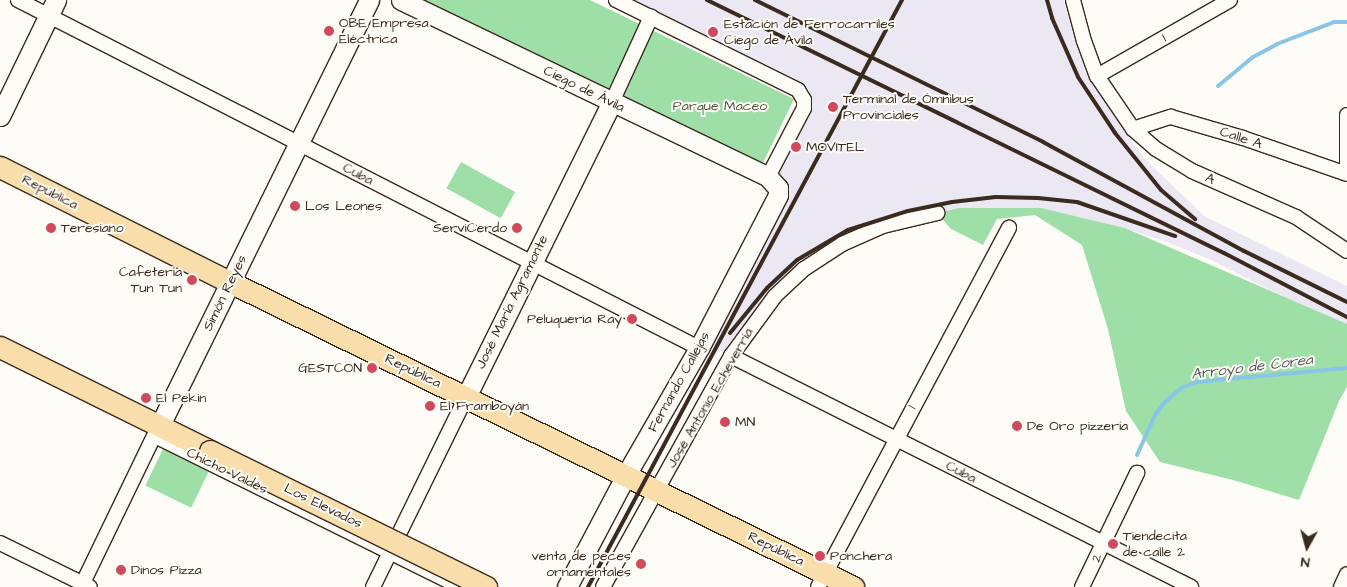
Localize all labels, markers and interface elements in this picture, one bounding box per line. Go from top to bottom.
place label: OBE Empresa Eléctrica [339,15,429,48]
place label: Estación de Ferrocarriles Ciego de Ávila [724,16,895,48]
marker: OBE Empresa Eléctrica [323,25,335,37]
marker: Estación de Ferrocarriles Ciego de Ávila [706,25,720,39]
street label: 1 [1159,30,1169,46]
street label: Ciego de Ávila [541,62,627,116]
place label: Terminal de Ómnibus Provinciales [843,91,974,124]
park label: Parque Maceo [673,98,767,114]
marker: Terminal de Ómnibus Provinciales [827,101,839,113]
street label: Calle A [1218,123,1264,153]
place label: MOVITEL [806,139,865,155]
marker: MOVITEL [790,141,802,153]
street label: Cuba [340,159,376,189]
street label: A [1202,170,1218,188]
street label: República [19,171,81,213]
place label: Los Leones [305,198,382,214]
marker: Los Leones [289,200,301,212]
place label: Teresiano [61,220,124,236]
place label: ServiCerdo [433,220,507,236]
marker: Teresiano [45,222,57,234]
marker: ServiCerdo [511,222,523,234]
street label: José María Agramonte [472,232,552,372]
street label: Simón Reyes [199,252,251,334]
place label: Cafeteria Tun Tun [119,264,182,296]
marker: Cafeteria Tun Tun [186,274,198,286]
place label: Peluqueria Ray [527,311,622,327]
marker: Peluqueria Ray [626,313,638,325]
street label: José Antonio Echeverría [663,325,757,471]
street label: Fernando Callejas [644,329,714,435]
street label: República [382,350,444,392]
water label: Arroyo de Corea [1190,351,1314,383]
place label: GESTCON [298,360,362,376]
marker: GESTCON [366,362,378,374]
place label: El Pekin [156,390,206,406]
marker: El Pekin [140,392,152,404]
place label: El Framboyán [440,398,529,414]
marker: El Framboyán [424,400,436,412]
street label: 1 [904,402,920,412]
place label: MN [735,414,755,430]
marker: MN [719,416,731,428]
place label: De Oro pizzería [1027,418,1128,434]
marker: De Oro pizzería [1011,420,1023,432]
street label: Chicho Valdés [184,444,270,498]
street label: Cuba [943,457,979,487]
street label: Los Elevados [281,480,365,532]
north arrow [1282,522,1332,572]
street label: República [745,528,807,570]
place label: Tiendecita de calle 2 [1123,528,1187,560]
marker: Tiendecita de calle 2 [1107,538,1119,550]
place label: venta de peces ornamentales [532,548,631,580]
place label: Ponchera [830,548,892,564]
marker: Ponchera [814,550,826,562]
street label: 2 [1088,551,1106,565]
text: N [1300,551,1311,572]
marker: venta de peces ornamentales [635,558,647,570]
place label: Dinos Pizza [131,562,202,578]
marker: Dinos Pizza [115,564,127,576]

